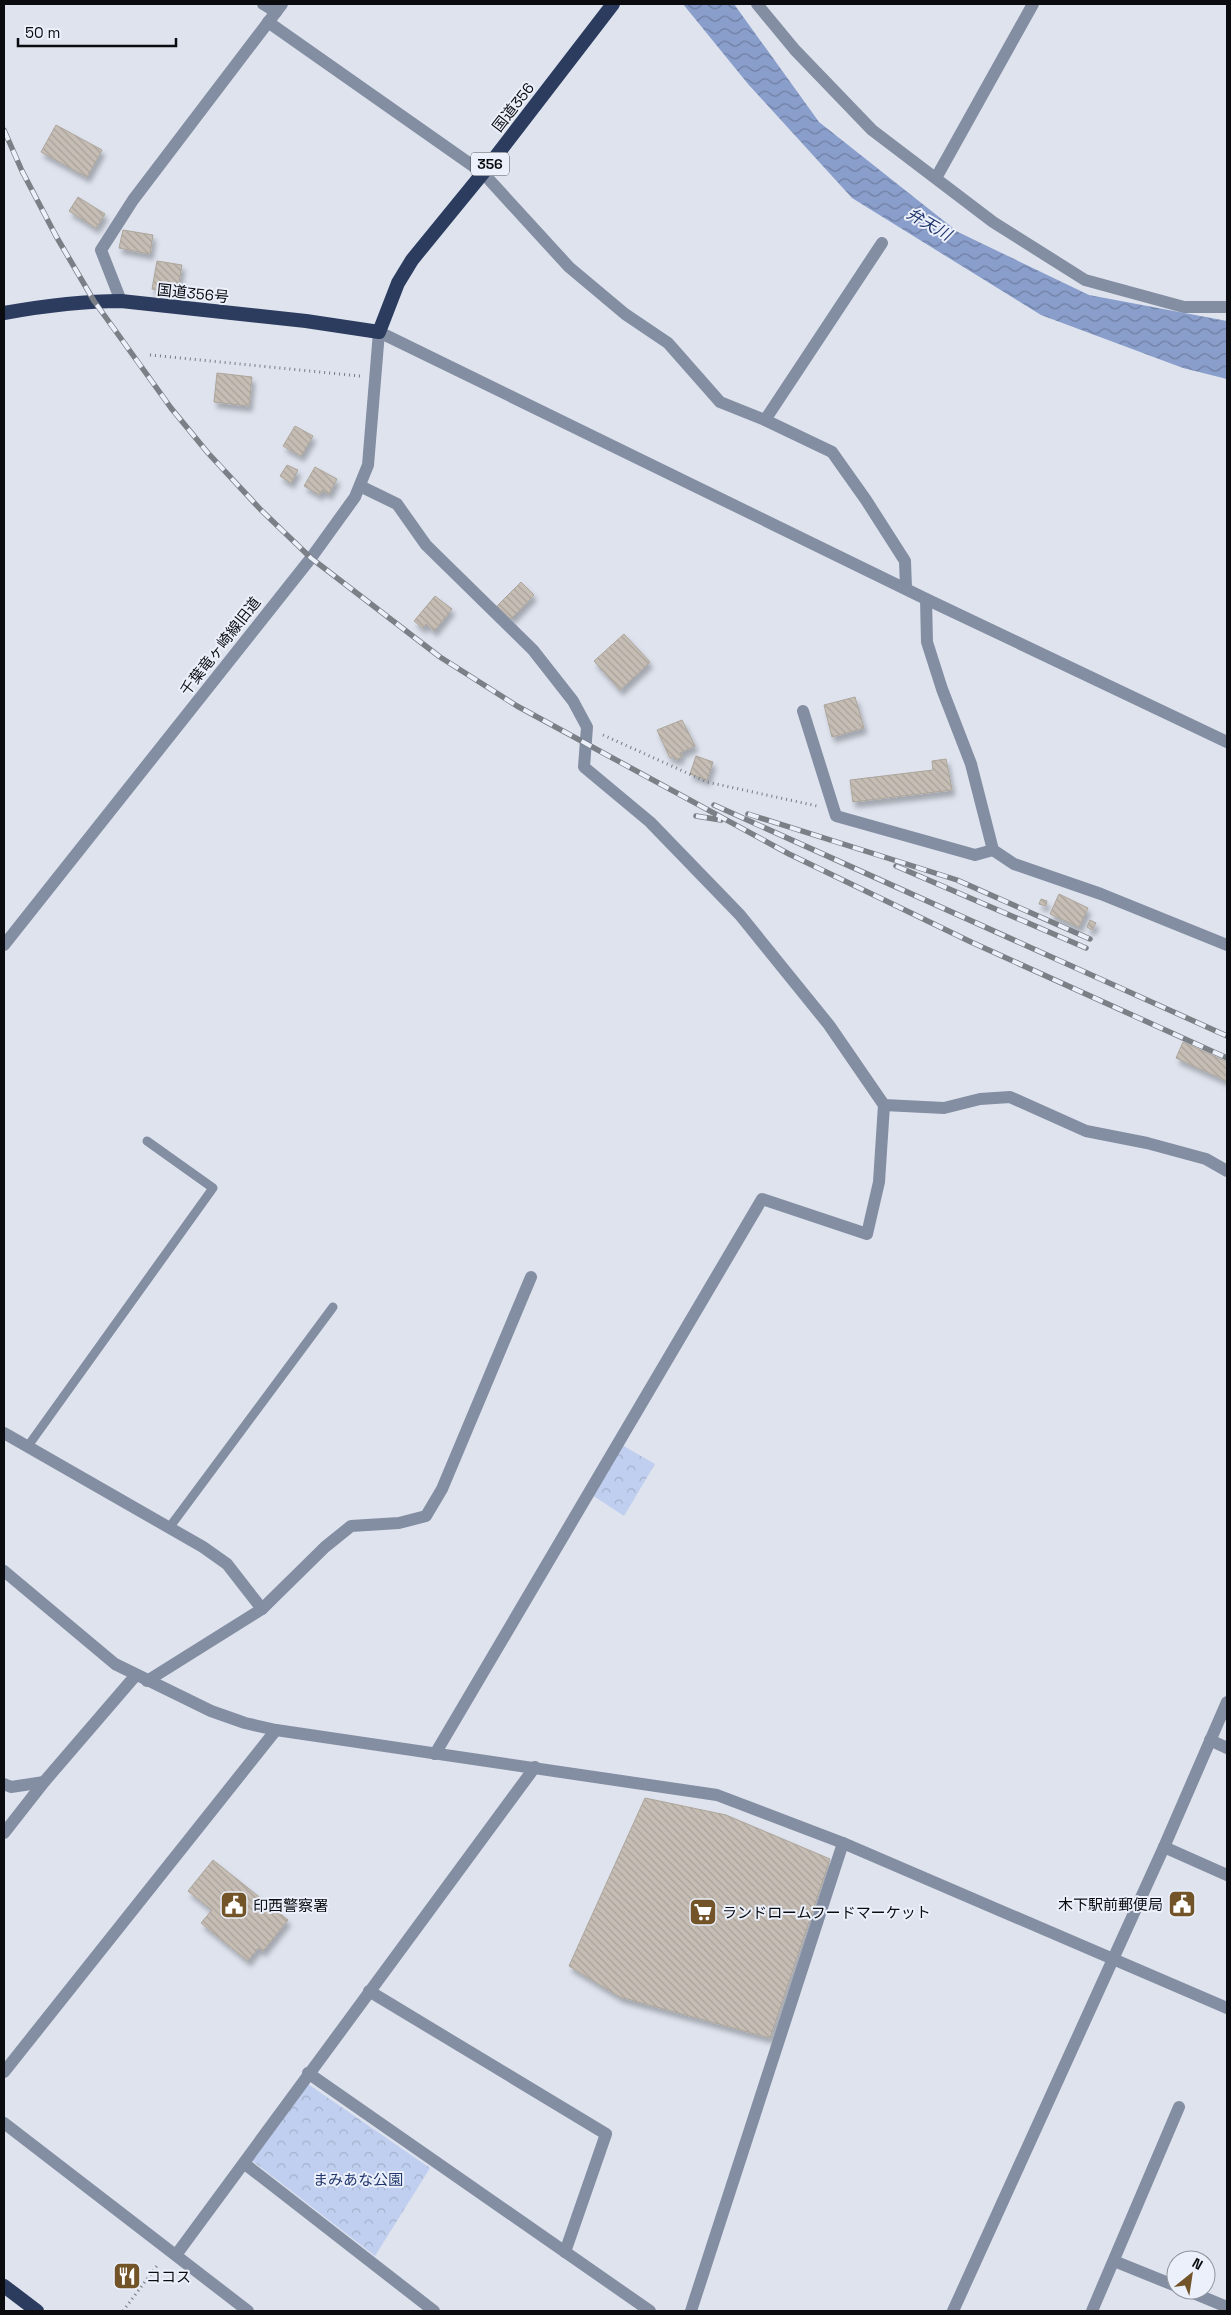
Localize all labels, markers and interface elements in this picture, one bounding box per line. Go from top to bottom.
scale bar [18,15,175,47]
text: 50 m [25,23,60,42]
street label: 国道356 [488,79,538,135]
road number: 356 [471,152,509,175]
water label: 弁天川 [903,203,957,246]
street label: 国道356号 [156,280,230,306]
street label: 千葉竜ヶ崎線旧道 [176,593,264,699]
public building icon: 木下駅前郵便局 [1167,1889,1197,1919]
public building icon: 印西警察署 [219,1890,249,1920]
place label: 木下駅前郵便局 [1058,1895,1163,1914]
place label: 印西警察署 [253,1896,328,1915]
supermarket icon: ランドロームフードマーケット [688,1897,718,1927]
place label: ランドロームフードマーケット [722,1903,931,1922]
park label: まみあな公園 [313,2170,403,2189]
north arrow [1166,2250,1216,2300]
text: N [1189,2254,1206,2274]
restaurant icon: ココス [112,2261,142,2291]
place label: ココス [146,2267,191,2286]

